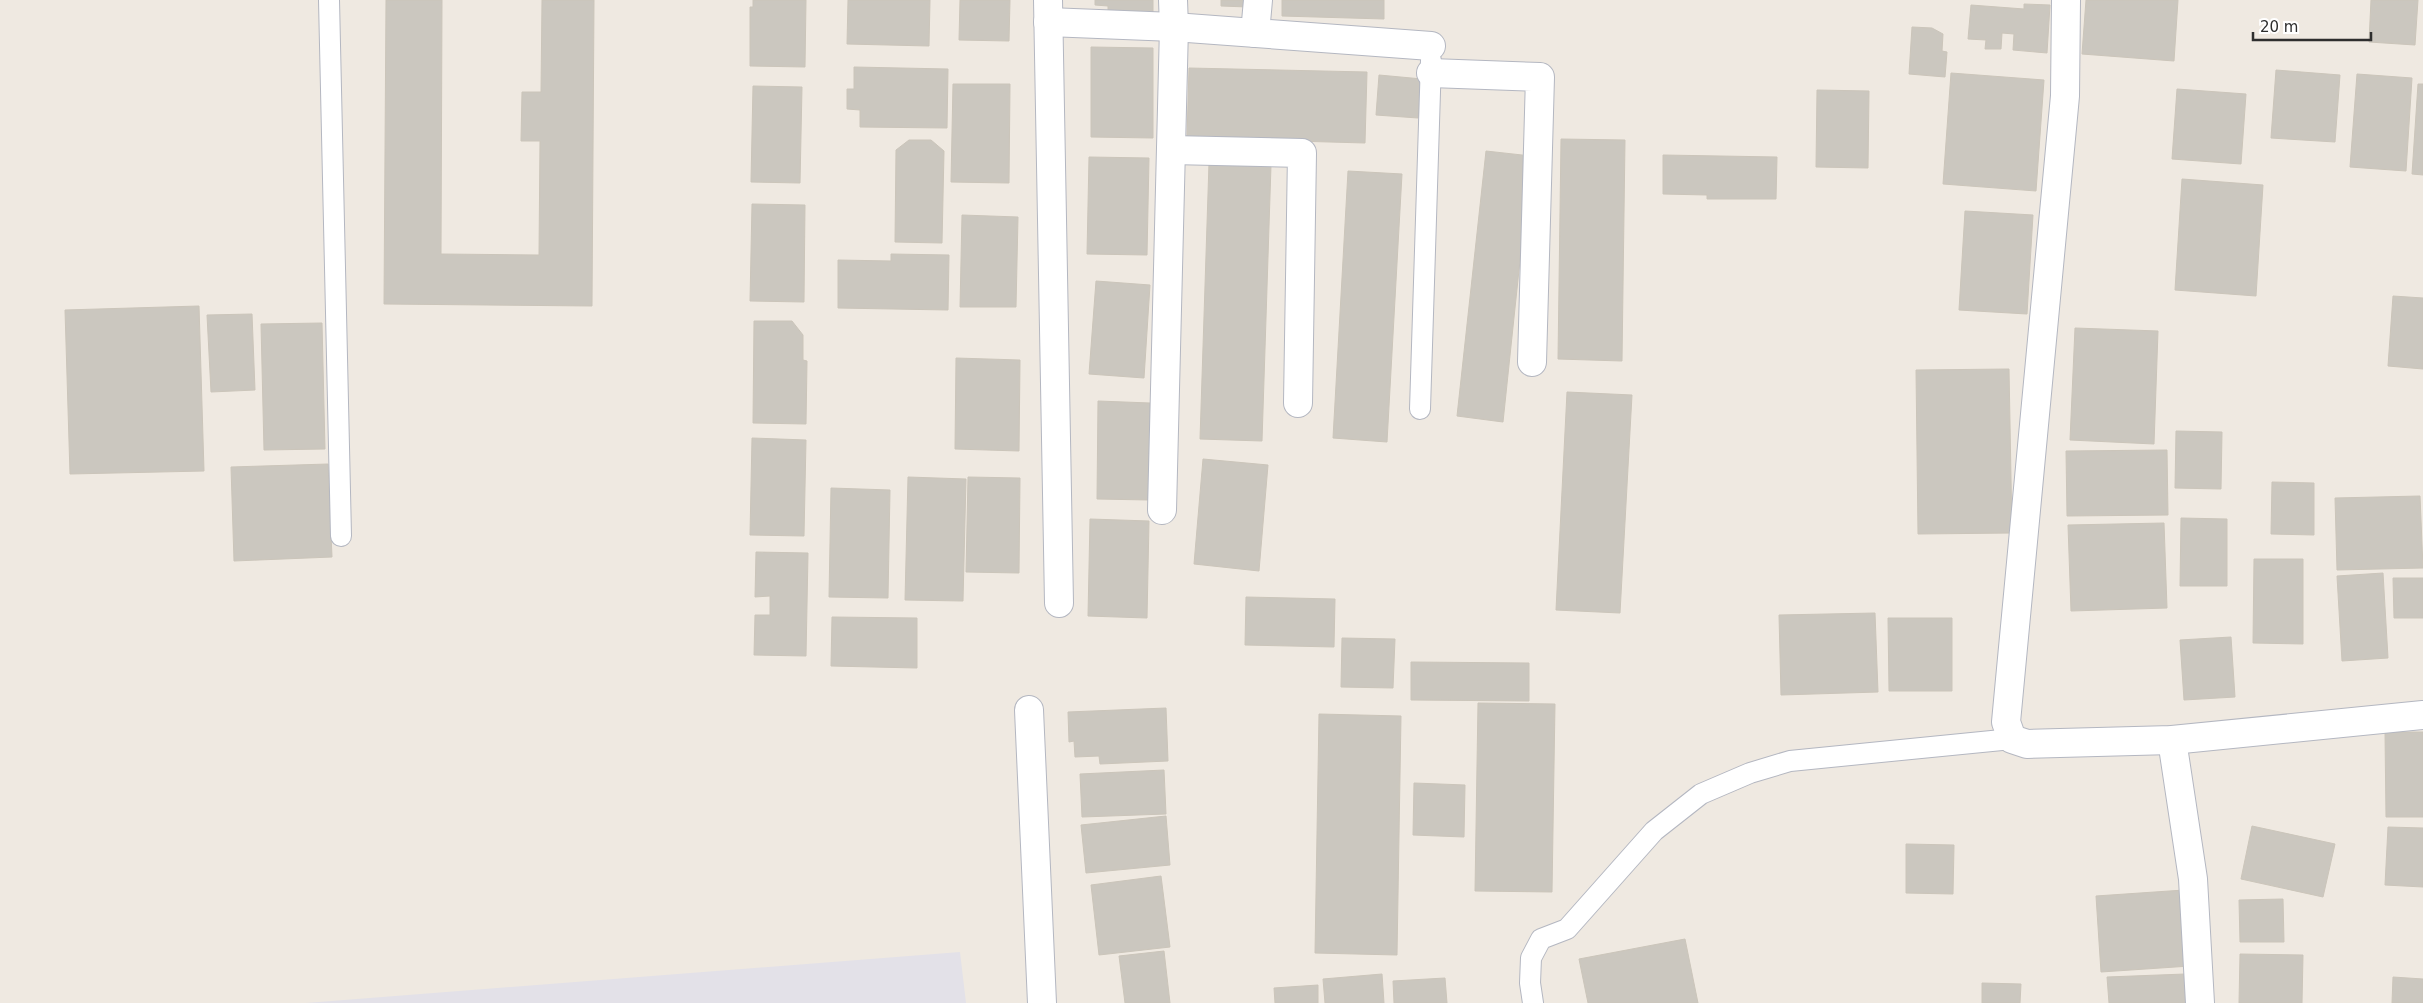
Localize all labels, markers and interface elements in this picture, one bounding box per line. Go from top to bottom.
scale bar [2253,10,2370,42]
text: 20 m [2260,18,2298,36]

